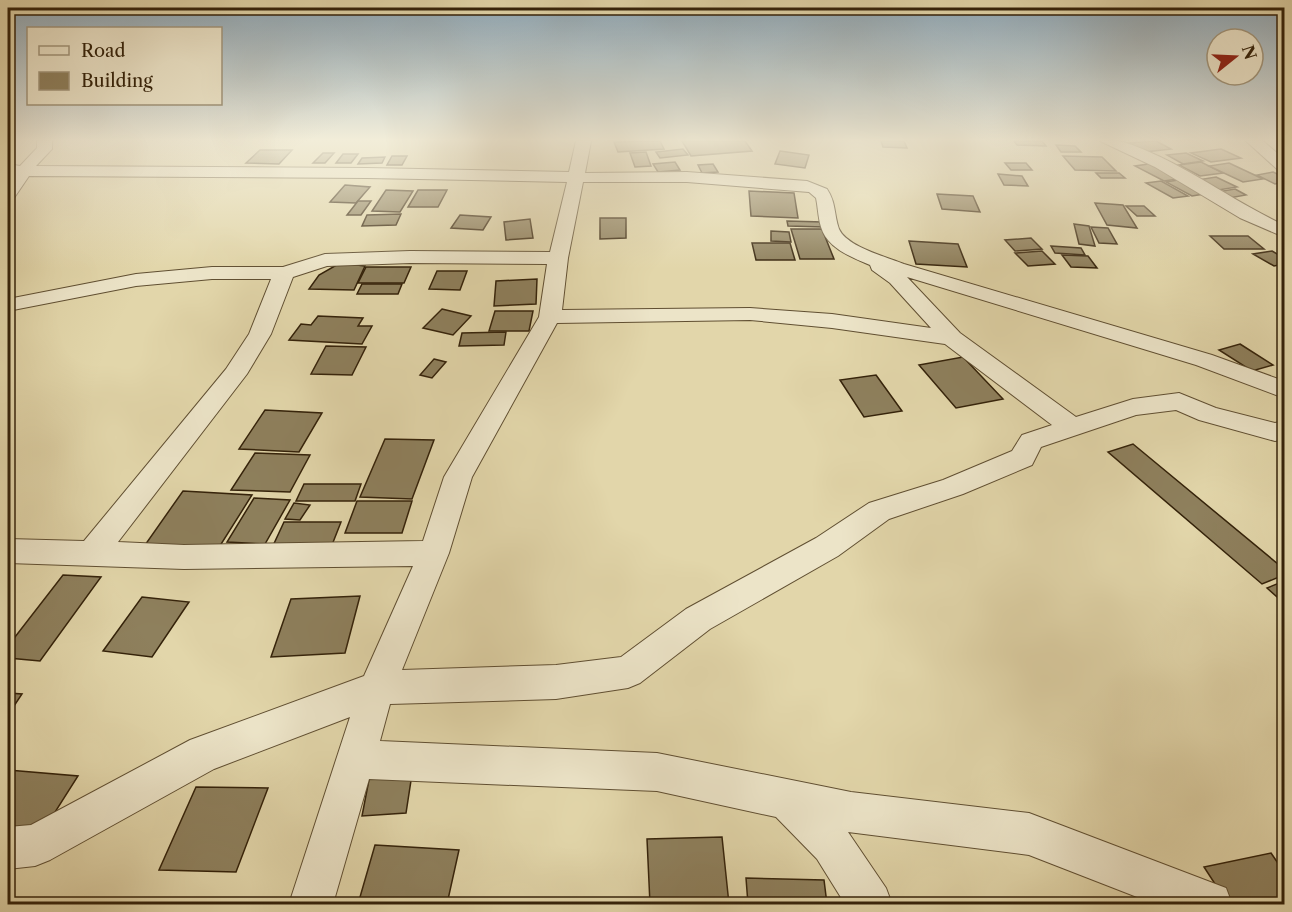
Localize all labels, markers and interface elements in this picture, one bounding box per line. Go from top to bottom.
legend [27,27,222,105]
north arrow [1205,27,1265,87]
text: Road [81,40,126,62]
text: N [1238,43,1261,62]
text: Building [81,70,153,92]

